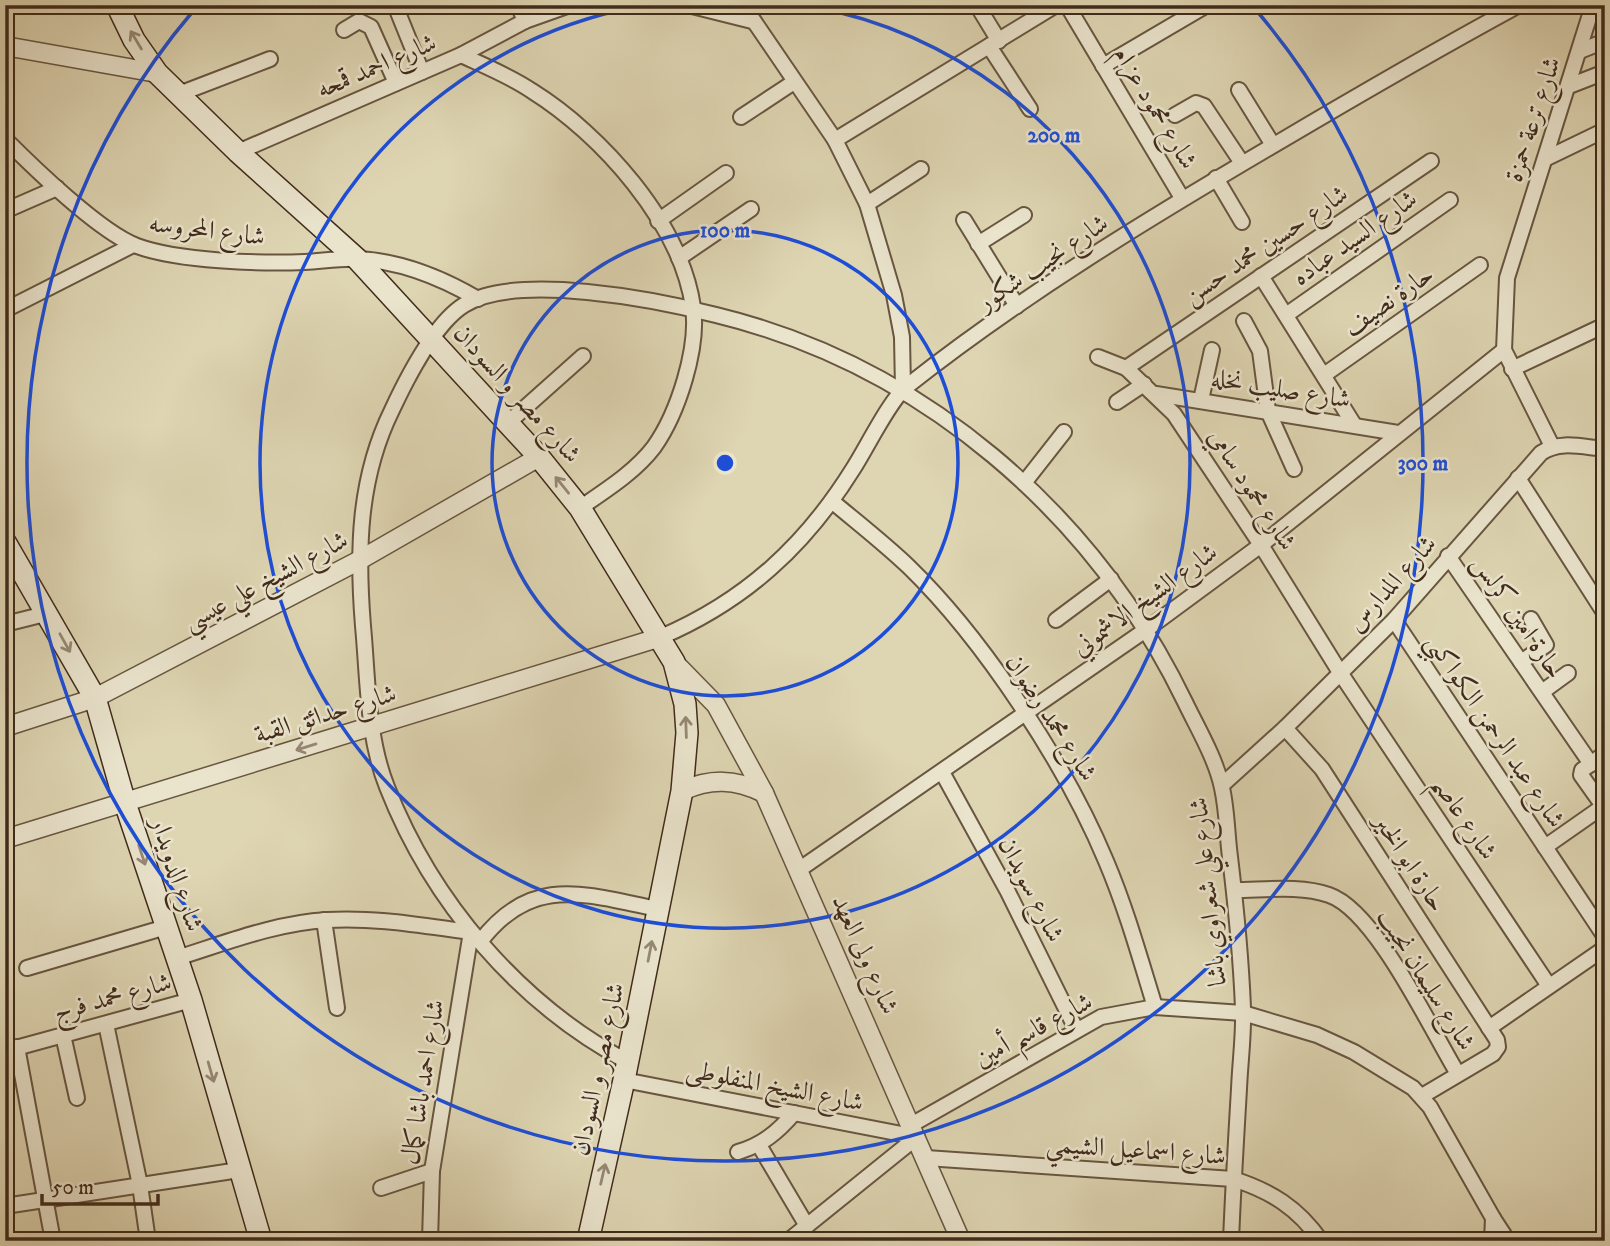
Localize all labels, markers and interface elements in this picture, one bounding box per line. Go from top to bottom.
street label: شارع احمد قمحه [312,26,443,110]
one-way arrow [128,31,142,51]
street label: شارع محمود عزام [1101,40,1204,178]
street label: شارع ترعة حمزة [1498,53,1573,187]
text: 200 m [1027,123,1081,149]
street label: شارع حسين محمد حسن [1177,178,1357,316]
street label: شارع السيد عباده [1286,183,1426,297]
street label: شارع المحروسه [146,207,267,258]
street label: شارع نجيب شكور [968,207,1117,324]
text: 100 m [700,218,750,244]
street label: حارة نصيف [1337,258,1441,344]
street label: شارع مصر و السودان [443,318,588,473]
street label: شارع صليب نخله [1208,362,1353,421]
street label: شارع محمود سامي [1197,423,1303,559]
centre of rings [713,451,737,475]
text: 300 m [1398,451,1449,477]
one-way arrow [554,477,570,495]
street label: شارع الشيخ علي عيسي [177,524,357,645]
street label: شارع المدارس [1340,529,1447,642]
street label: شارع الشيخ الاشموني [1065,536,1228,669]
street label: حارة امين كرلس [1464,548,1571,685]
street label: شارع عبد الرحمن الكواكبي [1412,627,1572,838]
one-way arrow [58,632,72,652]
street label: شارع محمد رضوان [994,648,1104,790]
street label: شارع حدائق القبة [250,677,402,756]
one-way arrow [679,716,692,739]
one-way arrow [296,742,318,754]
street label: شارع عاصم [1417,769,1504,871]
street label: شارع علي شعراوي باشا [1182,795,1242,988]
street label: حارة ابو الخير [1364,805,1454,918]
street label: شارع الدويدار [138,810,211,937]
street label: شارع سويدان [987,831,1071,950]
one-way arrow [137,844,149,866]
street label: شارع ولى العهد [820,890,906,1021]
street label: شارع سليمان نجيب [1366,903,1482,1059]
one-way arrow [644,940,657,963]
street label: شارع محمد فرج [50,966,177,1035]
street label: شارع مصر و السودان [564,980,637,1160]
street label: شارع قاسم أمين [968,984,1102,1082]
street label: شارع احمد باشا كمال [394,997,457,1168]
street label: شارع الشيخ المنفلوطى [682,1053,866,1126]
one-way arrow [205,1060,218,1083]
street label: شارع اسماعيل الشيمي [1044,1128,1227,1180]
scale bar [42,1162,158,1206]
one-way arrow [597,1163,611,1186]
text: 50 m [52,1175,94,1201]

